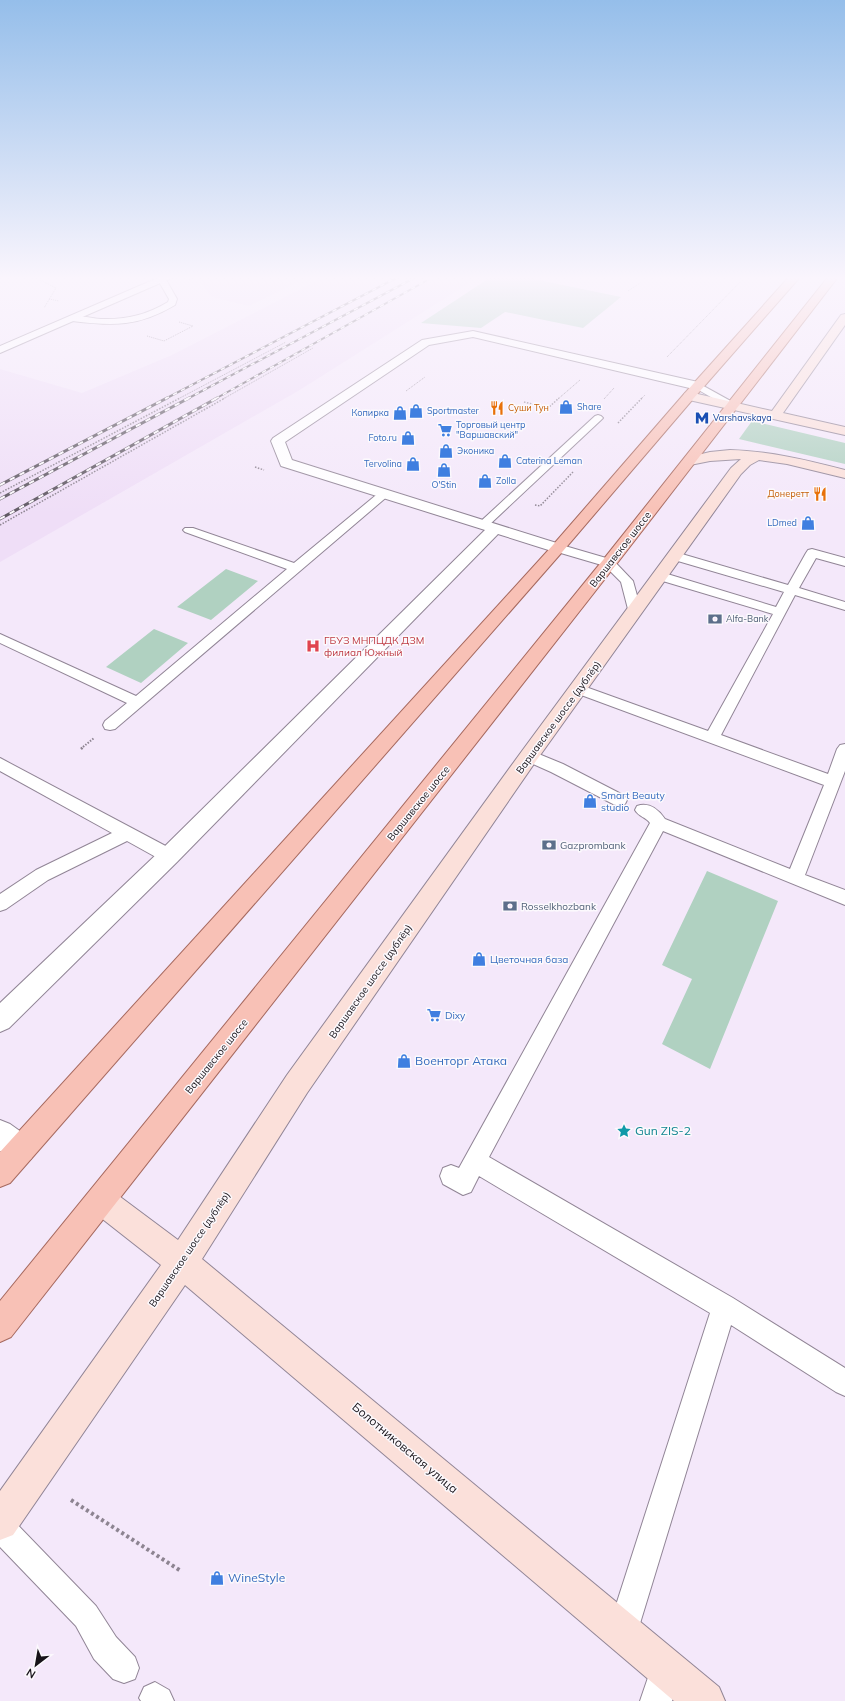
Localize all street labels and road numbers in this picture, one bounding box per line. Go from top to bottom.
street label: Варшавское шоссе [587,508,654,590]
street label: Варшавское шоссе (дублёр) [513,658,604,776]
street label: Варшавское шоссе [384,763,453,843]
street label: Варшавское шоссе (дублёр) [326,922,415,1041]
street label: Варшавское шоссе [182,1016,251,1096]
street label: Варшавское шоссе (дублёр) [146,1189,233,1309]
street label: Болотниковская улица [349,1399,461,1496]

